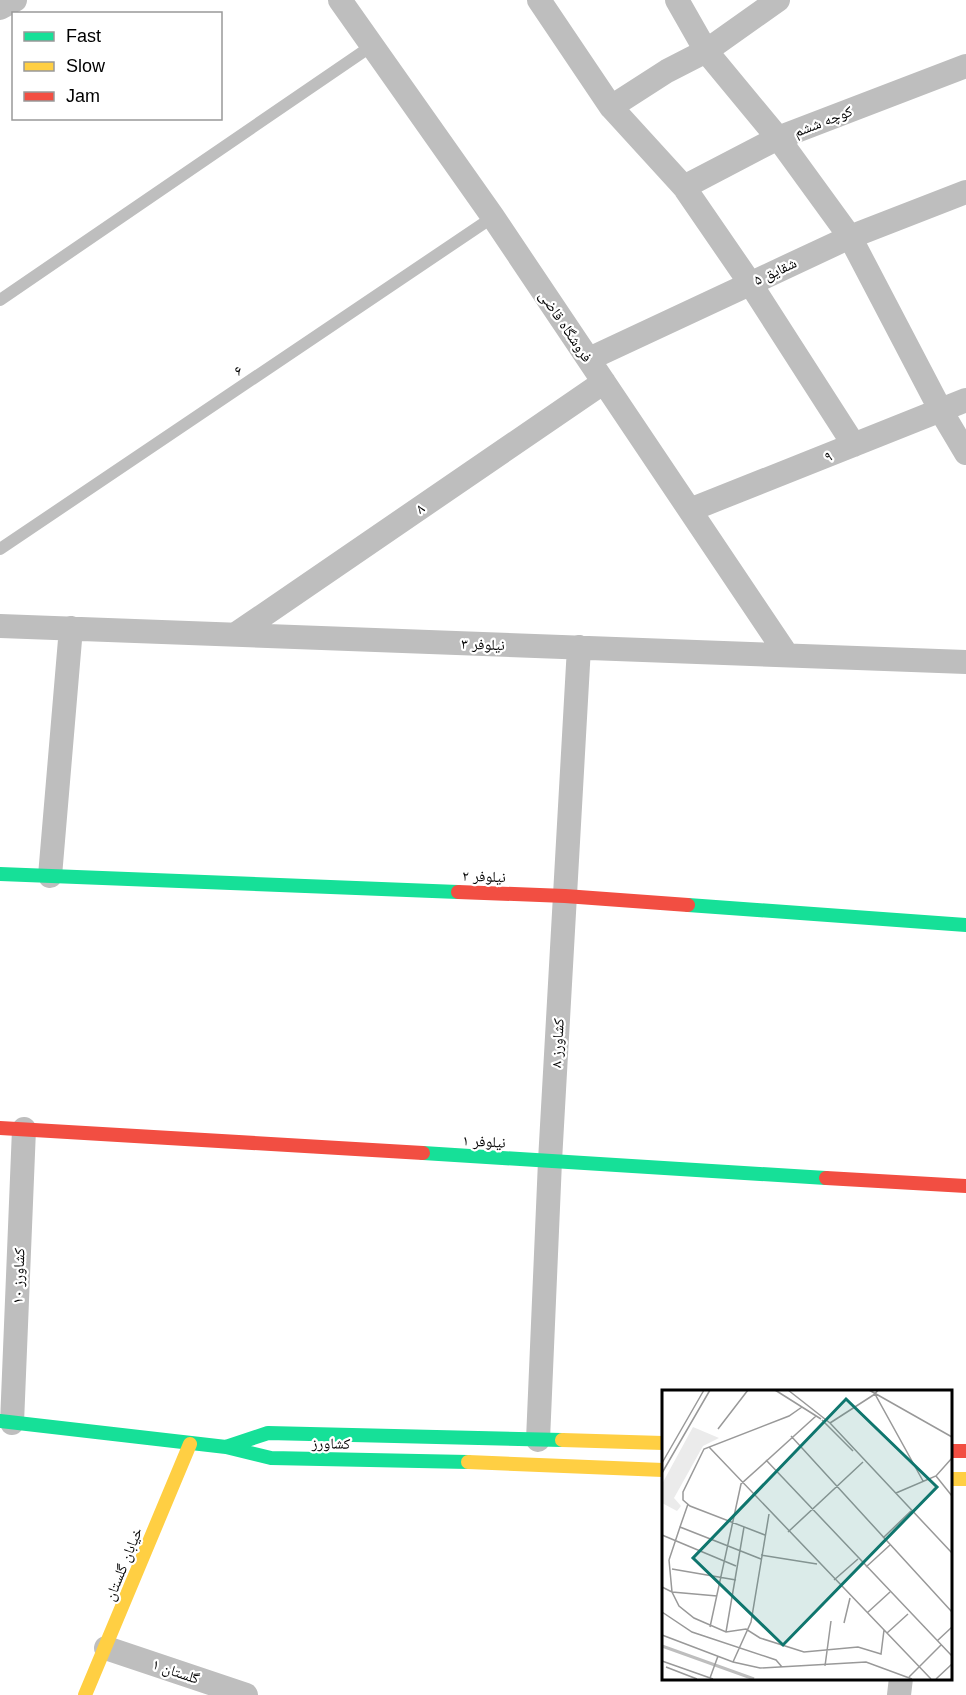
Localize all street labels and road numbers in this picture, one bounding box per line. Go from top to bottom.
street label: کوچه ششم [791,102,855,142]
street label: شقایق ۵ [751,254,800,290]
street label: فروشگاه قاضی [534,287,596,366]
street label: ۶ [230,361,246,379]
street label: ۹ [822,447,835,465]
street label: ۸ [412,499,428,517]
street label: نیلوفر ۳ [461,635,505,654]
street label: نیلوفر ۲ [462,867,506,886]
street label: کشاورز ۸ [547,1018,568,1068]
street label: نیلوفر ۱ [462,1131,506,1152]
street label: کشاورز ۱۰ [9,1248,28,1304]
street label: کشاورز [311,1434,350,1453]
street label: خیابان گلستان [101,1524,147,1604]
street label: گلستان ۱ [150,1655,202,1689]

